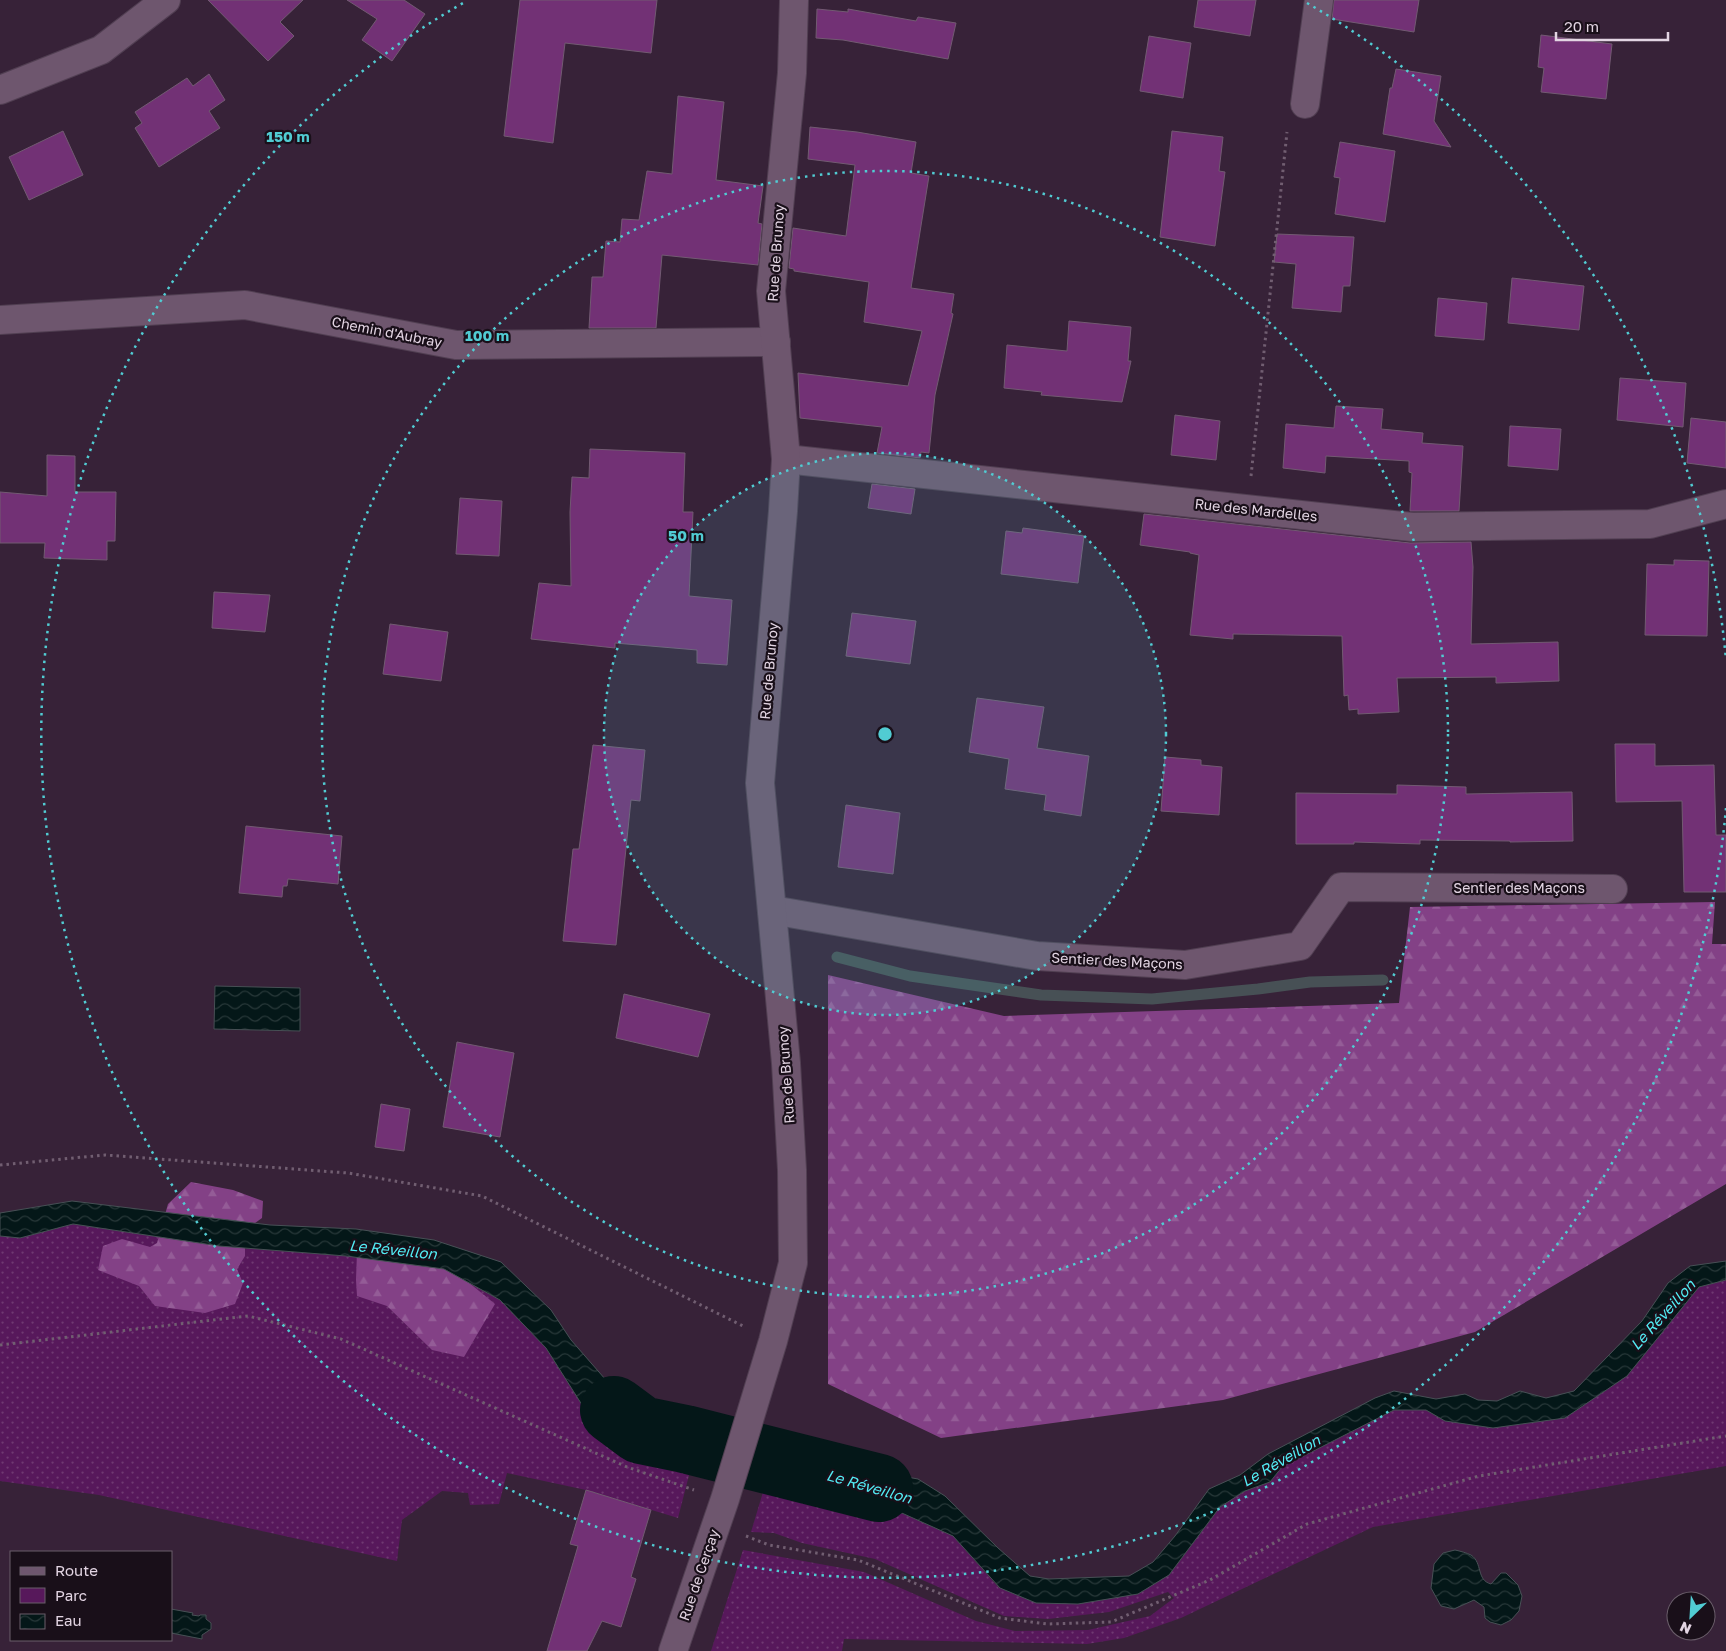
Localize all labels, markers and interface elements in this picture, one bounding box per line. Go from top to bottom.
scale bar [1556,10,1668,42]
text: 20 m [1564,17,1599,35]
text: 150 m [266,127,310,145]
street label: Rue de Brunoy [764,204,787,302]
street label: Chemin d'Aubray [330,312,444,351]
text: 100 m [465,326,509,344]
street label: Rue des Mardelles [1194,495,1318,524]
text: 50 m [668,526,704,544]
street label: Rue de Brunoy [756,622,781,720]
centre of rings [876,725,894,743]
street label: Sentier des Maçons [1453,879,1585,896]
street label: Sentier des Maçons [1051,949,1183,972]
street label: Rue de Brunoy [774,1026,797,1124]
water label: Le Réveillon [349,1235,438,1263]
water label: Le Réveillon [1626,1275,1699,1353]
water label: Le Réveillon [1238,1430,1324,1490]
water label: Le Réveillon [825,1465,915,1507]
street label: Rue de Cerçay [675,1527,722,1623]
legend [10,1551,172,1641]
text: Route [55,1561,98,1579]
text: Parc [55,1586,87,1604]
north arrow [1666,1591,1716,1641]
text: Eau [55,1611,82,1629]
text: N [1677,1618,1694,1638]

